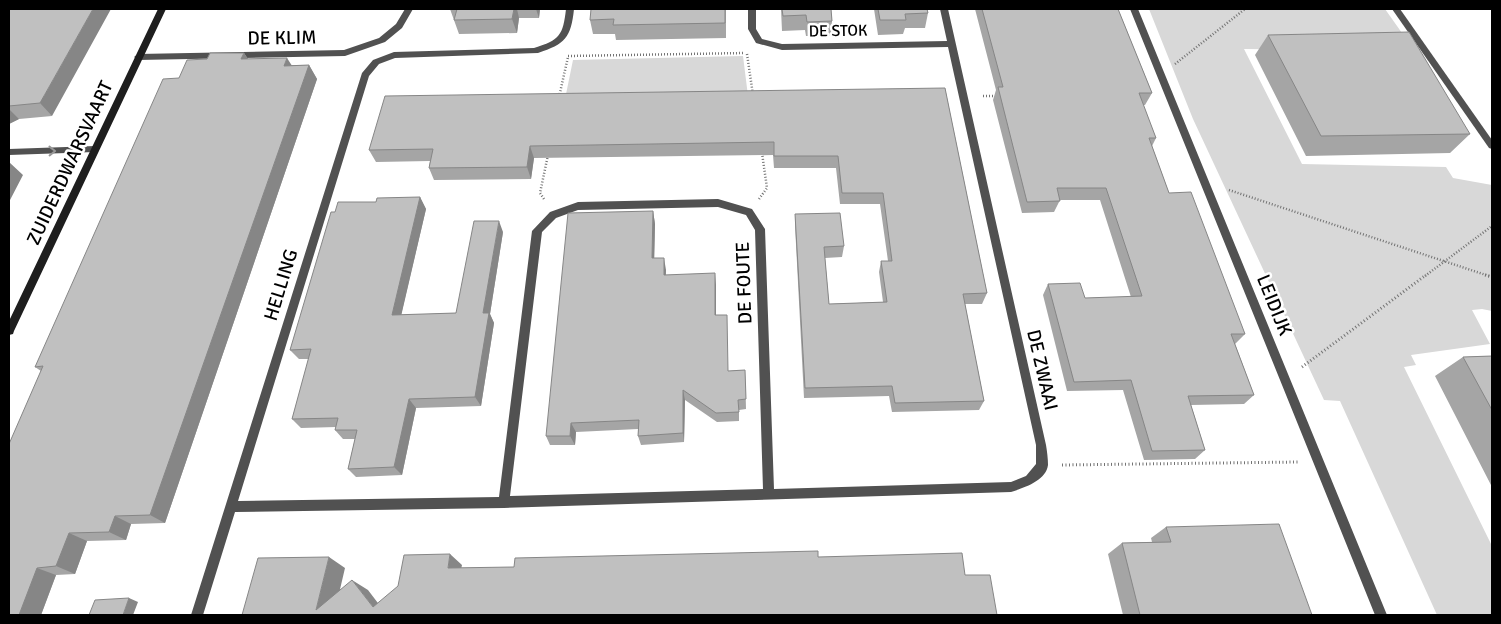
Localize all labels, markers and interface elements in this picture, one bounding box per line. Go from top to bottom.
street label: DE STOK [808,20,868,42]
street label: DE KLIM [247,25,317,51]
street label: ZUIDERDWARSVAART [22,77,119,249]
one-way arrow [48,145,56,156]
street label: DE FOUTE [731,241,757,325]
street label: HELLING [259,246,303,324]
street label: LEIDIJK [1251,271,1297,340]
street label: DE ZWAAI [1021,327,1063,413]

